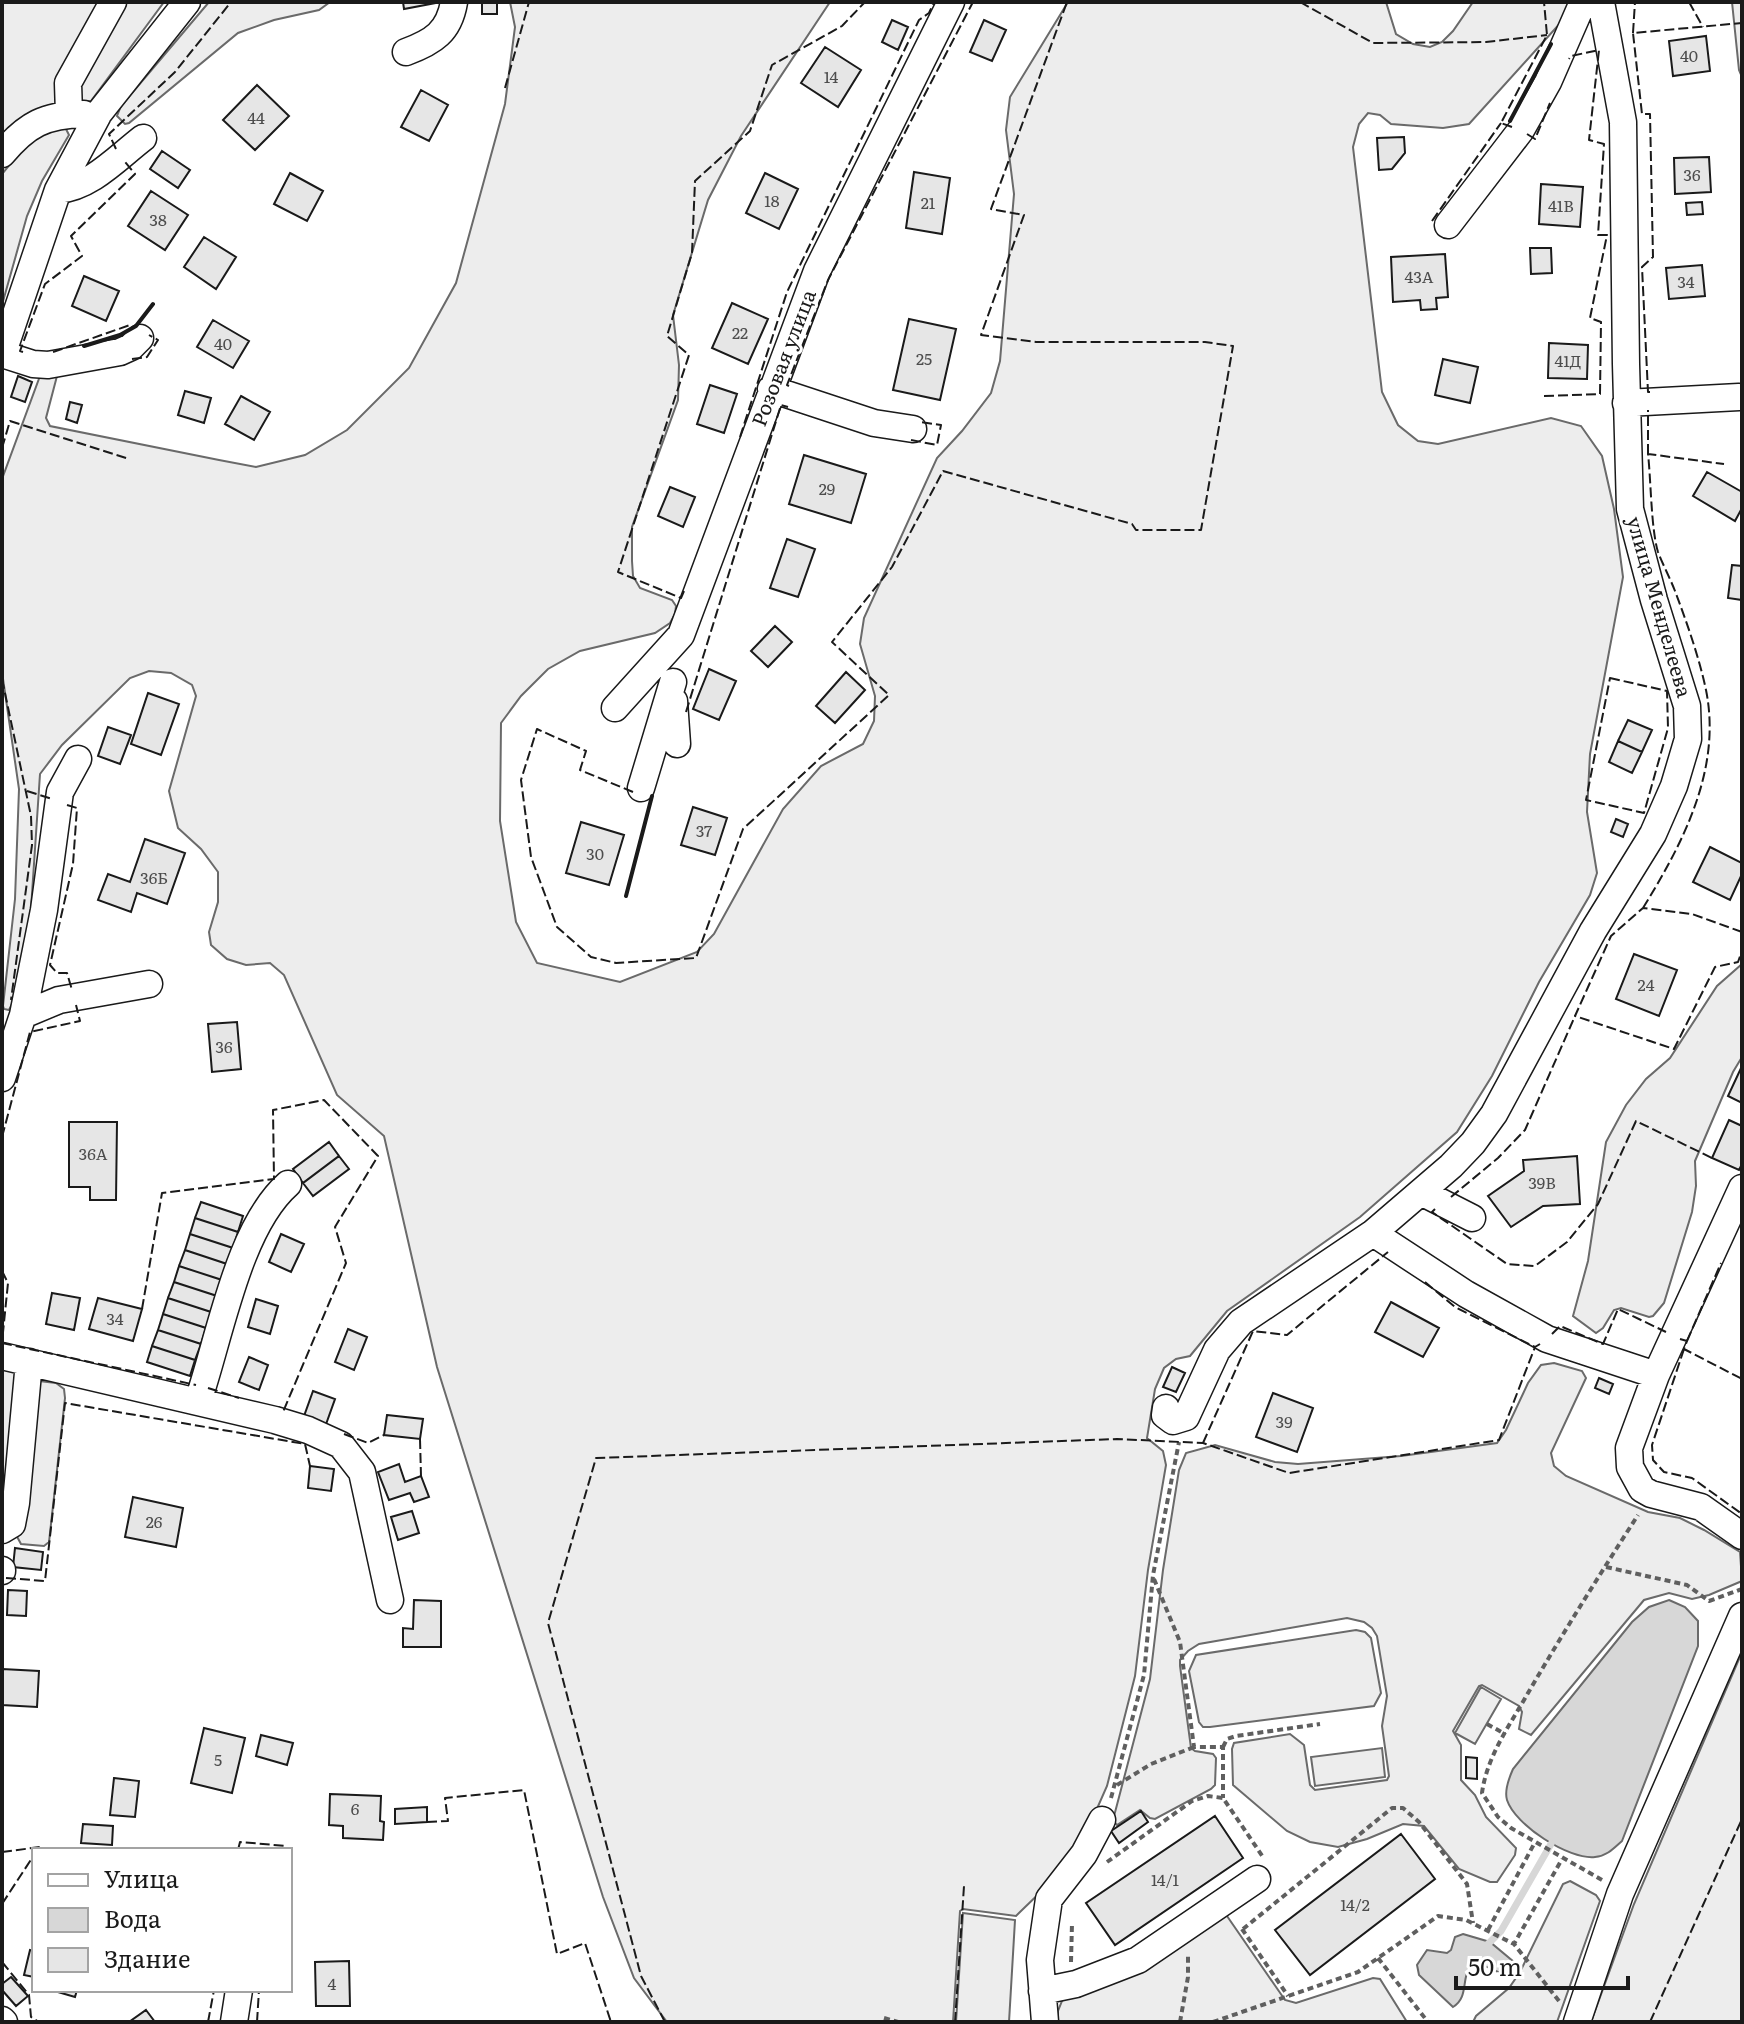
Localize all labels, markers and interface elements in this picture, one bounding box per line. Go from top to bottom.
house number: 40 [1680,43,1698,67]
house number: 14 [824,64,839,88]
house number: 44 [247,105,265,129]
house number: 36 [1683,162,1701,186]
house number: 18 [764,188,780,212]
house number: 21 [921,190,936,214]
house number: 41В [1548,193,1574,217]
house number: 38 [149,207,167,231]
house number: 43А [1404,264,1434,288]
house number: 34 [1677,269,1695,293]
street label: Розовая улица [742,284,822,430]
house number: 22 [732,320,748,344]
house number: 40 [214,331,232,355]
house number: 25 [916,346,932,370]
house number: 41Д [1555,348,1581,372]
house number: 29 [819,476,835,500]
street label: улица Менделеева [1621,512,1701,701]
house number: 37 [696,818,712,842]
house number: 30 [586,841,604,865]
house number: 36Б [140,865,168,889]
house number: 24 [1638,972,1655,996]
house number: 36 [215,1034,233,1058]
house number: 36А [78,1141,108,1165]
house number: 39В [1528,1170,1556,1194]
house number: 34 [106,1306,124,1330]
house number: 39 [1275,1409,1293,1433]
house number: 26 [146,1509,163,1533]
house number: 5 [214,1747,222,1771]
house number: 6 [351,1796,360,1820]
legend [32,1848,292,1992]
text: Улица [104,1860,179,1895]
house number: 14/1 [1151,1867,1180,1891]
house number: 14/2 [1340,1892,1370,1916]
text: Вода [104,1900,161,1935]
text: Здание [104,1940,190,1975]
scale bar [1456,1940,1628,1990]
text: 50 m [1468,1948,1522,1983]
house number: 4 [328,1971,337,1995]

